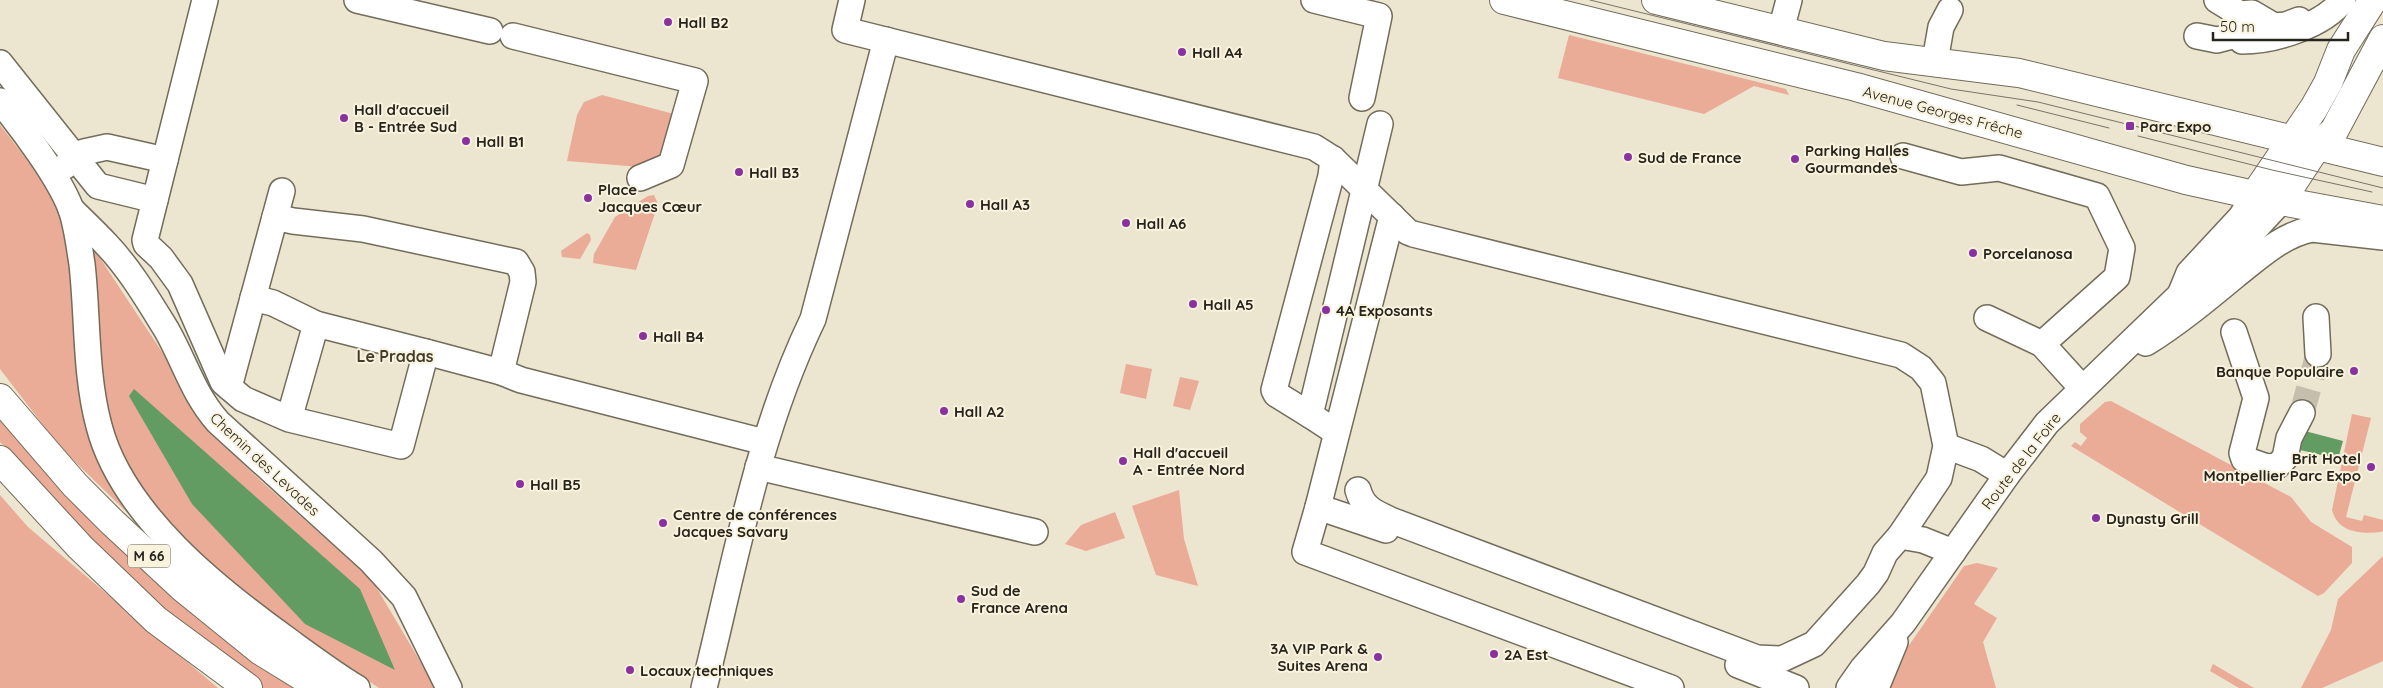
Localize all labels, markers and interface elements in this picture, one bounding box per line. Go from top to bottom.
scale bar [2213,10,2348,42]
place label: Hall B2 [678,13,729,32]
marker: Hall B2 [662,16,674,28]
text: 50 m [2220,17,2255,36]
place label: Hall A4 [1192,43,1243,62]
marker: Hall A4 [1176,46,1188,58]
street label: Avenue Georges Frêche [1861,82,2025,142]
place label: Hall d'accueil B - Entrée Sud [354,100,457,136]
marker: Hall d'accueil B - Entrée Sud [338,112,350,124]
place label: Parc Expo [2140,117,2211,136]
marker: Parc Expo [2124,120,2136,132]
place label: Hall B1 [476,132,524,151]
marker: Hall B1 [460,135,472,147]
place label: Parking Halles Gourmandes [1805,141,1909,177]
place label: Sud de France [1638,148,1742,167]
marker: Sud de France [1622,151,1634,163]
marker: Parking Halles Gourmandes [1789,153,1801,165]
place label: Hall B3 [749,163,799,182]
marker: Hall B3 [733,166,745,178]
place label: Place Jacques Cœur [598,180,702,216]
marker: Place Jacques Cœur [582,192,594,204]
place label: Hall A3 [980,195,1030,214]
marker: Hall A3 [964,198,976,210]
place label: Hall A6 [1136,214,1186,233]
marker: Hall A6 [1120,217,1132,229]
place label: Porcelanosa [1983,244,2073,263]
marker: Porcelanosa [1967,247,1979,259]
place label: Hall A5 [1203,295,1254,314]
marker: Hall A5 [1187,298,1199,310]
place label: 4A Exposants [1336,301,1433,320]
marker: 4A Exposants [1320,304,1332,316]
place label: Hall B4 [653,327,704,346]
marker: Hall B4 [637,330,649,342]
district label: Le Pradas [356,346,434,366]
place label: Banque Populaire [2216,362,2344,381]
marker: Banque Populaire [2348,365,2360,377]
place label: Hall A2 [954,402,1005,421]
marker: Hall A2 [938,405,950,417]
street label: Chemin des Levades [206,408,324,520]
street label: Route de la Foire [1977,409,2065,513]
place label: Hall d'accueil A - Entrée Nord [1133,443,1245,479]
place label: Brit Hotel Montpellier Parc Expo [2204,449,2361,485]
marker: Hall d'accueil A - Entrée Nord [1117,455,1129,467]
marker: Brit Hotel Montpellier Parc Expo [2365,461,2377,473]
place label: Hall B5 [530,475,581,494]
marker: Hall B5 [514,478,526,490]
place label: Centre de conférences Jacques Savary [673,505,837,541]
place label: Dynasty Grill [2106,509,2199,528]
marker: Dynasty Grill [2090,512,2102,524]
marker: Centre de conférences Jacques Savary [657,517,669,529]
road number: M 66 [128,544,170,568]
place label: Sud de France Arena [971,581,1068,617]
marker: Sud de France Arena [955,593,967,605]
place label: 3A VIP Park & Suites Arena [1270,639,1368,675]
place label: 2A Est [1504,645,1548,664]
marker: 2A Est [1488,648,1500,660]
marker: 3A VIP Park & Suites Arena [1372,651,1384,663]
place label: Locaux techniques [640,661,773,680]
marker: Locaux techniques [624,664,636,676]

